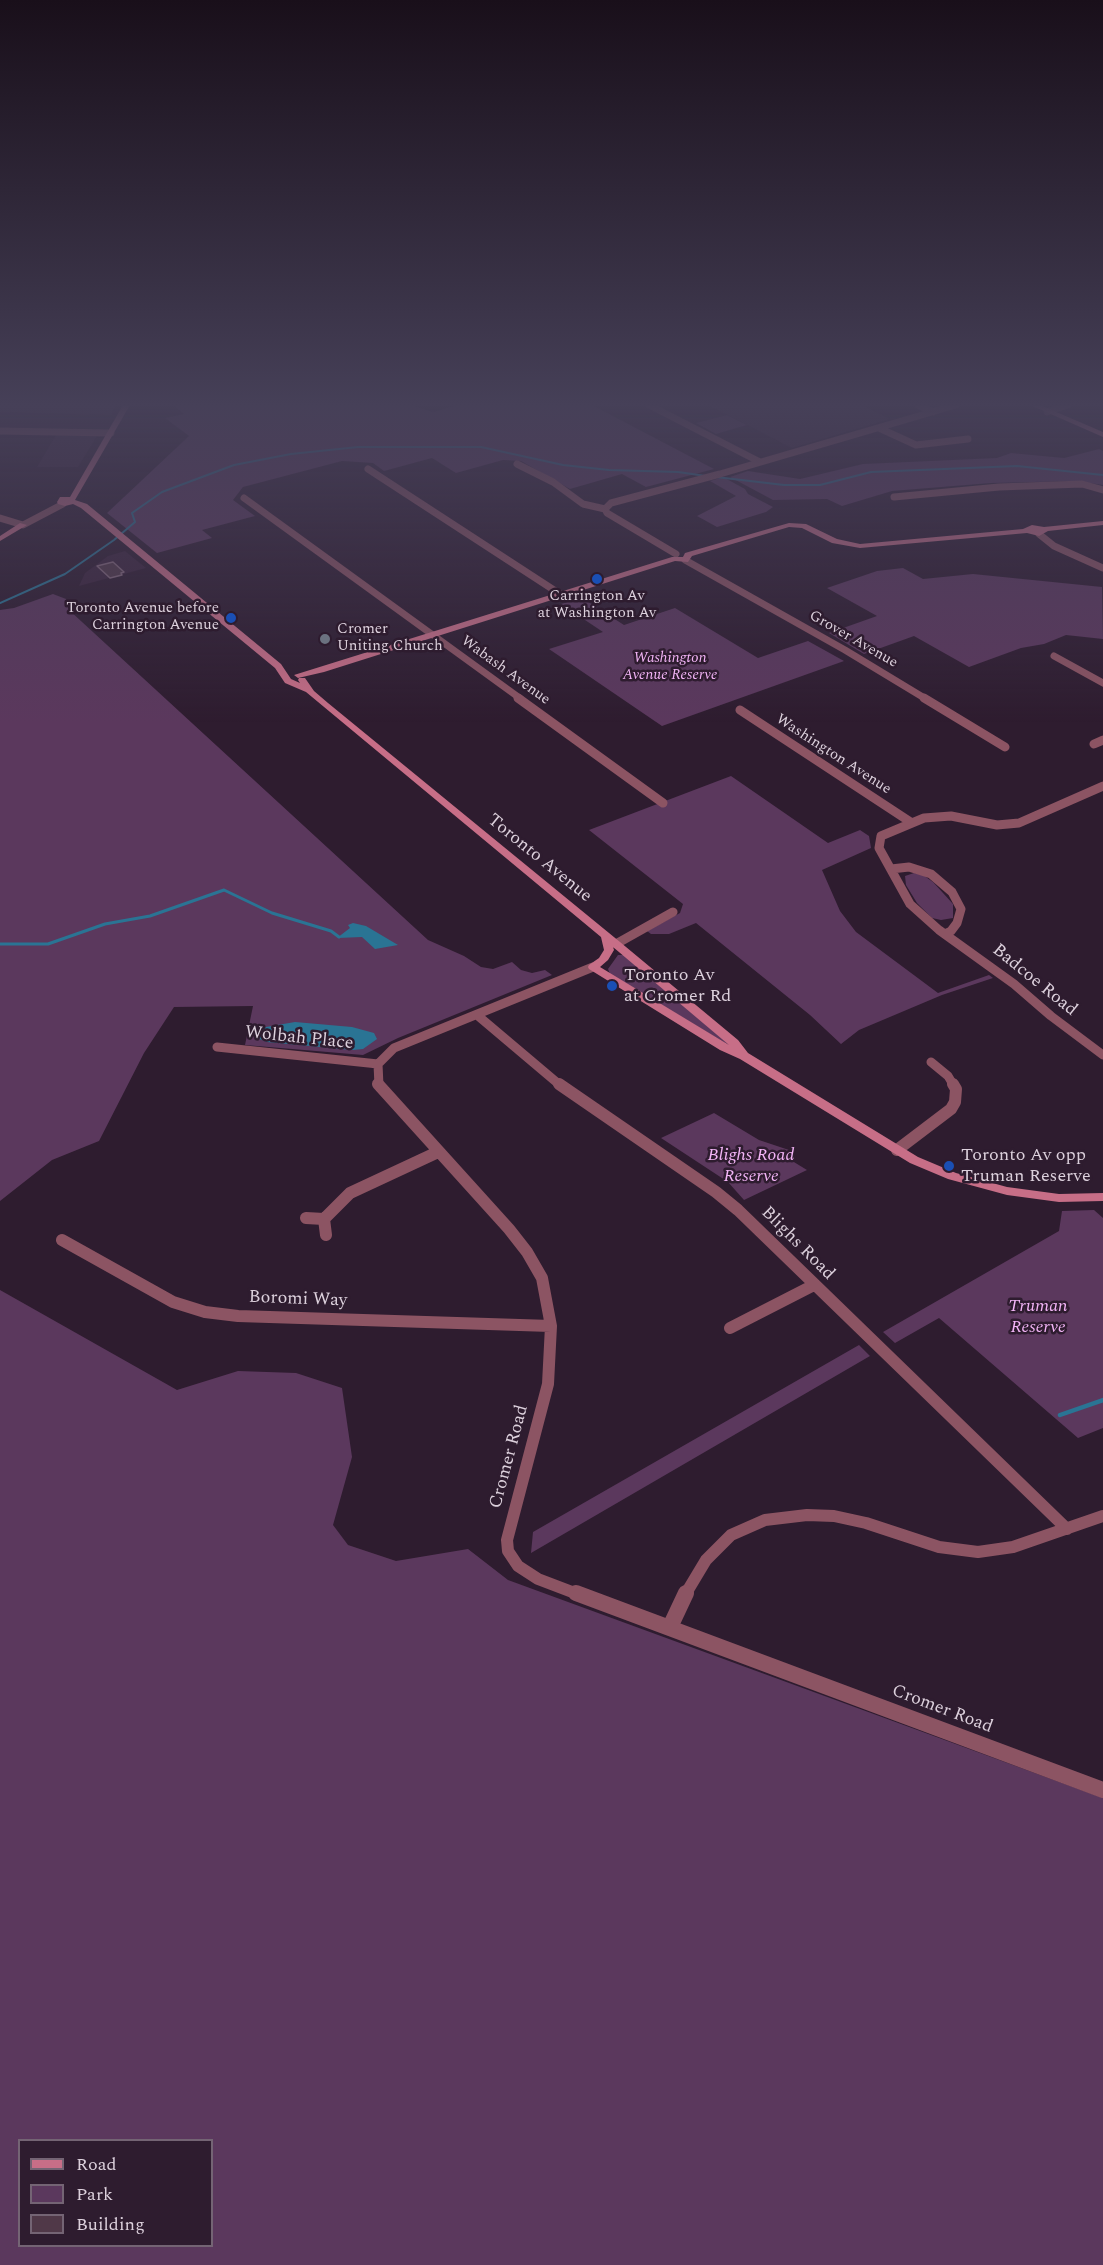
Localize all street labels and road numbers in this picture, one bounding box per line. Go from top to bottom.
street label: Grover Avenue [806,607,900,673]
street label: Wabash Avenue [457,633,553,709]
street label: Washington Avenue [772,711,894,799]
street label: Toronto Avenue [482,810,596,908]
street label: Badcoe Road [987,940,1081,1022]
street label: Wolbah Place [244,1023,354,1055]
street label: Blighs Road [756,1203,838,1285]
street label: Boromi Way [248,1287,348,1313]
street label: Cromer Road [486,1403,534,1511]
street label: Cromer Road [888,1681,996,1739]

